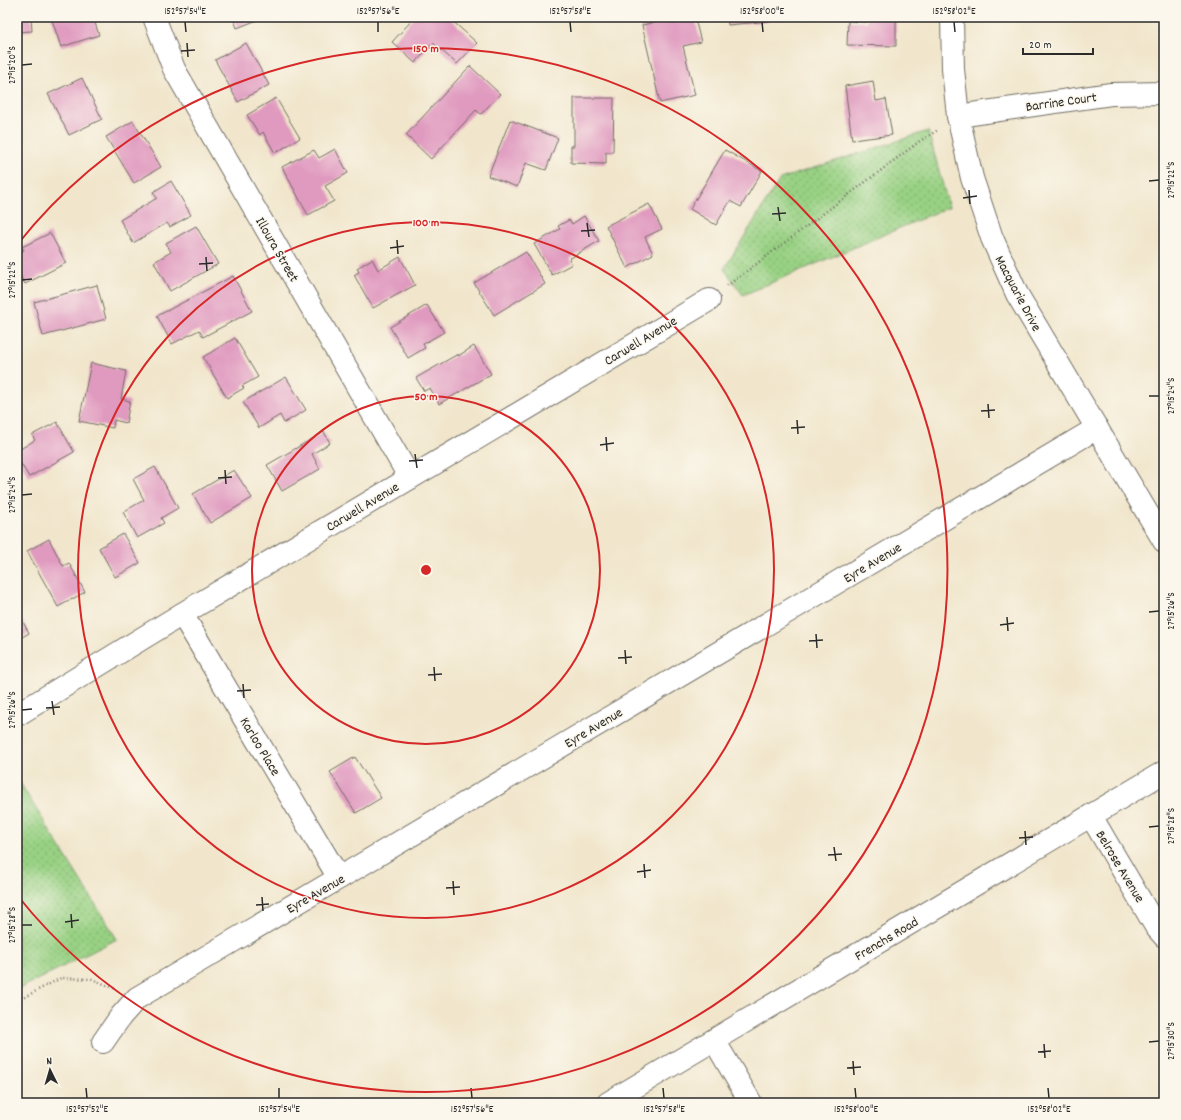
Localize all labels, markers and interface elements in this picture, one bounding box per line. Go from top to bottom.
text: 152°57'54"E [164,5,206,19]
text: 152°57'56"E [357,5,400,19]
text: 152°57'58"E [549,5,591,19]
text: 152°58'00"E [740,5,784,19]
text: 152°58'02"E [933,5,976,19]
scale bar [1023,30,1093,56]
text: 20 m [1029,37,1052,54]
text: 150 m [413,41,439,58]
text: 27°15'20"S [6,46,20,84]
street label: Barrine Court [1024,88,1098,118]
text: 27°15'22"S [1165,162,1179,198]
street label: Illoura Street [250,214,303,286]
text: 100 m [413,215,439,232]
street label: Macquarie Drive [989,252,1046,335]
text: 27°15'22"S [6,262,20,298]
street label: Carwell Avenue [601,312,681,371]
text: 27°15'24"S [1165,378,1179,414]
text: 50 m [414,389,438,406]
text: 27°15'24"S [6,477,20,513]
street label: Carwell Avenue [323,478,403,537]
street label: Eyre Avenue [840,538,906,589]
centre of rings [419,563,433,577]
text: 27°15'26"S [1165,592,1179,630]
text: 27°15'26"S [6,691,20,729]
street label: Eyre Avenue [561,703,627,754]
street label: Karloo Place [234,714,285,780]
text: 27°15'28"S [1165,808,1179,844]
street label: Belrose Avenue [1090,827,1149,907]
street label: Eyre Avenue [283,870,349,920]
text: 27°15'28"S [6,907,20,943]
street label: Frenchs Road [851,913,923,967]
text: 27°15'30"S [1165,1022,1179,1060]
north arrow [30,1050,70,1090]
text: N [46,1054,53,1070]
text: 152°57'52"E [66,1103,108,1117]
text: 152°57'54"E [258,1103,300,1117]
text: 152°57'56"E [451,1103,494,1117]
text: 152°57'58"E [643,1103,685,1117]
text: 152°58'00"E [834,1103,878,1117]
text: 152°58'02"E [1028,1103,1071,1117]

